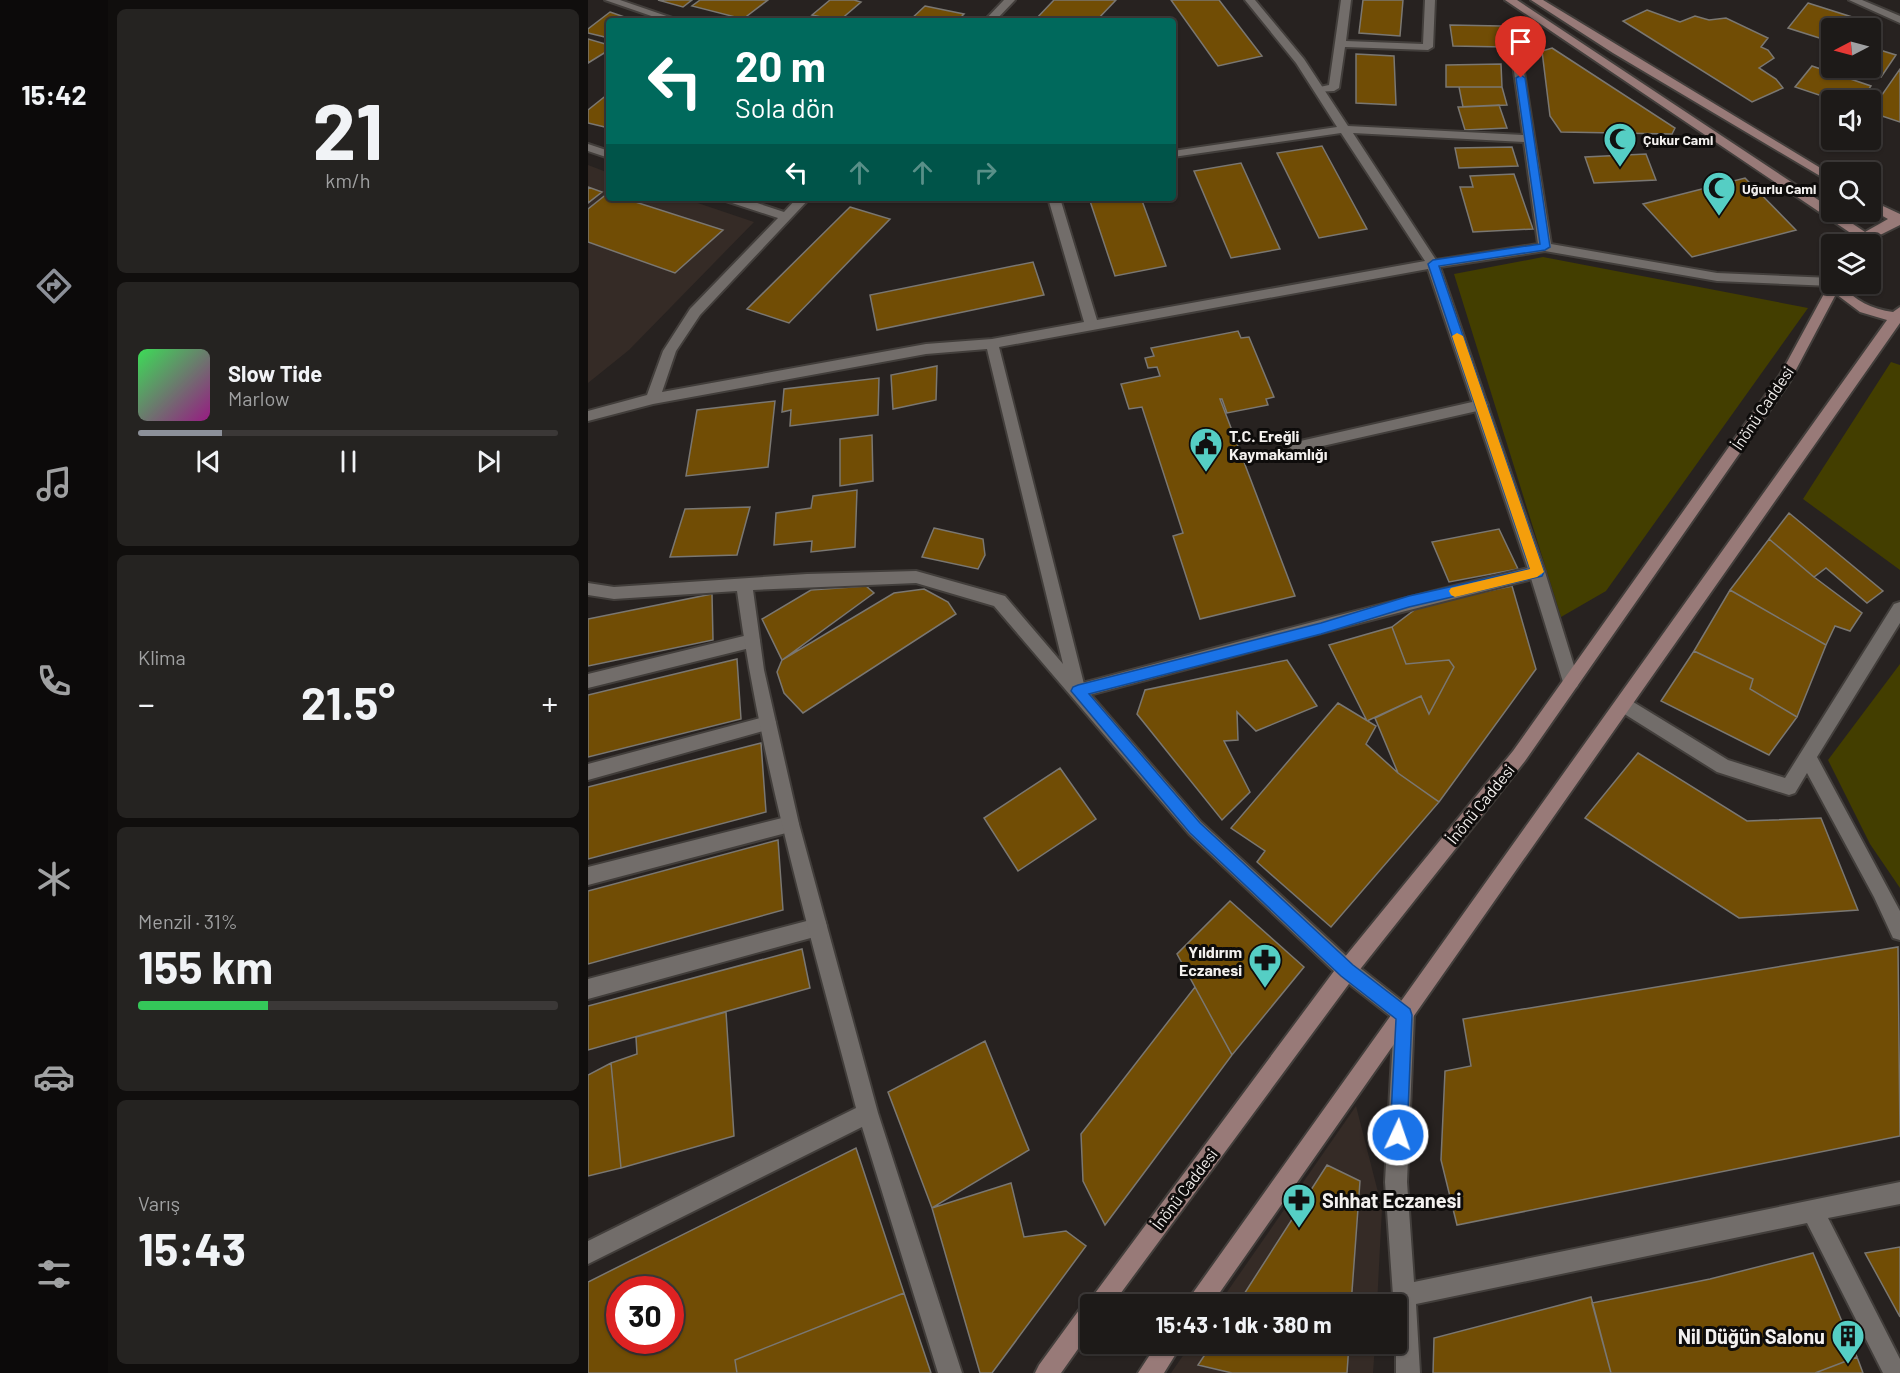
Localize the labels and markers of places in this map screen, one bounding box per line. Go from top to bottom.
pin [1495,16,1546,78]
mosque icon: Çukur Cami [1602,121,1638,168]
place label: Çukur Cami [1643,131,1713,148]
mosque icon: Uğurlu Cami [1701,170,1737,217]
place label: Uğurlu Cami [1742,180,1816,197]
public building icon: T.C. Ereğli Kaymakamlığı [1188,426,1224,473]
place label: T.C. Ereğli Kaymakamlığı [1229,426,1328,463]
place label: Yıldırım Eczanesi [1179,942,1242,979]
pharmacy icon: Yıldırım Eczanesi [1247,942,1283,989]
pharmacy icon: Sıhhat Eczanesi [1281,1182,1317,1229]
place label: Sıhhat Eczanesi [1322,1188,1461,1212]
building icon: Nil Düğün Salonu [1830,1318,1866,1365]
place label: Nil Düğün Salonu [1678,1324,1825,1348]

